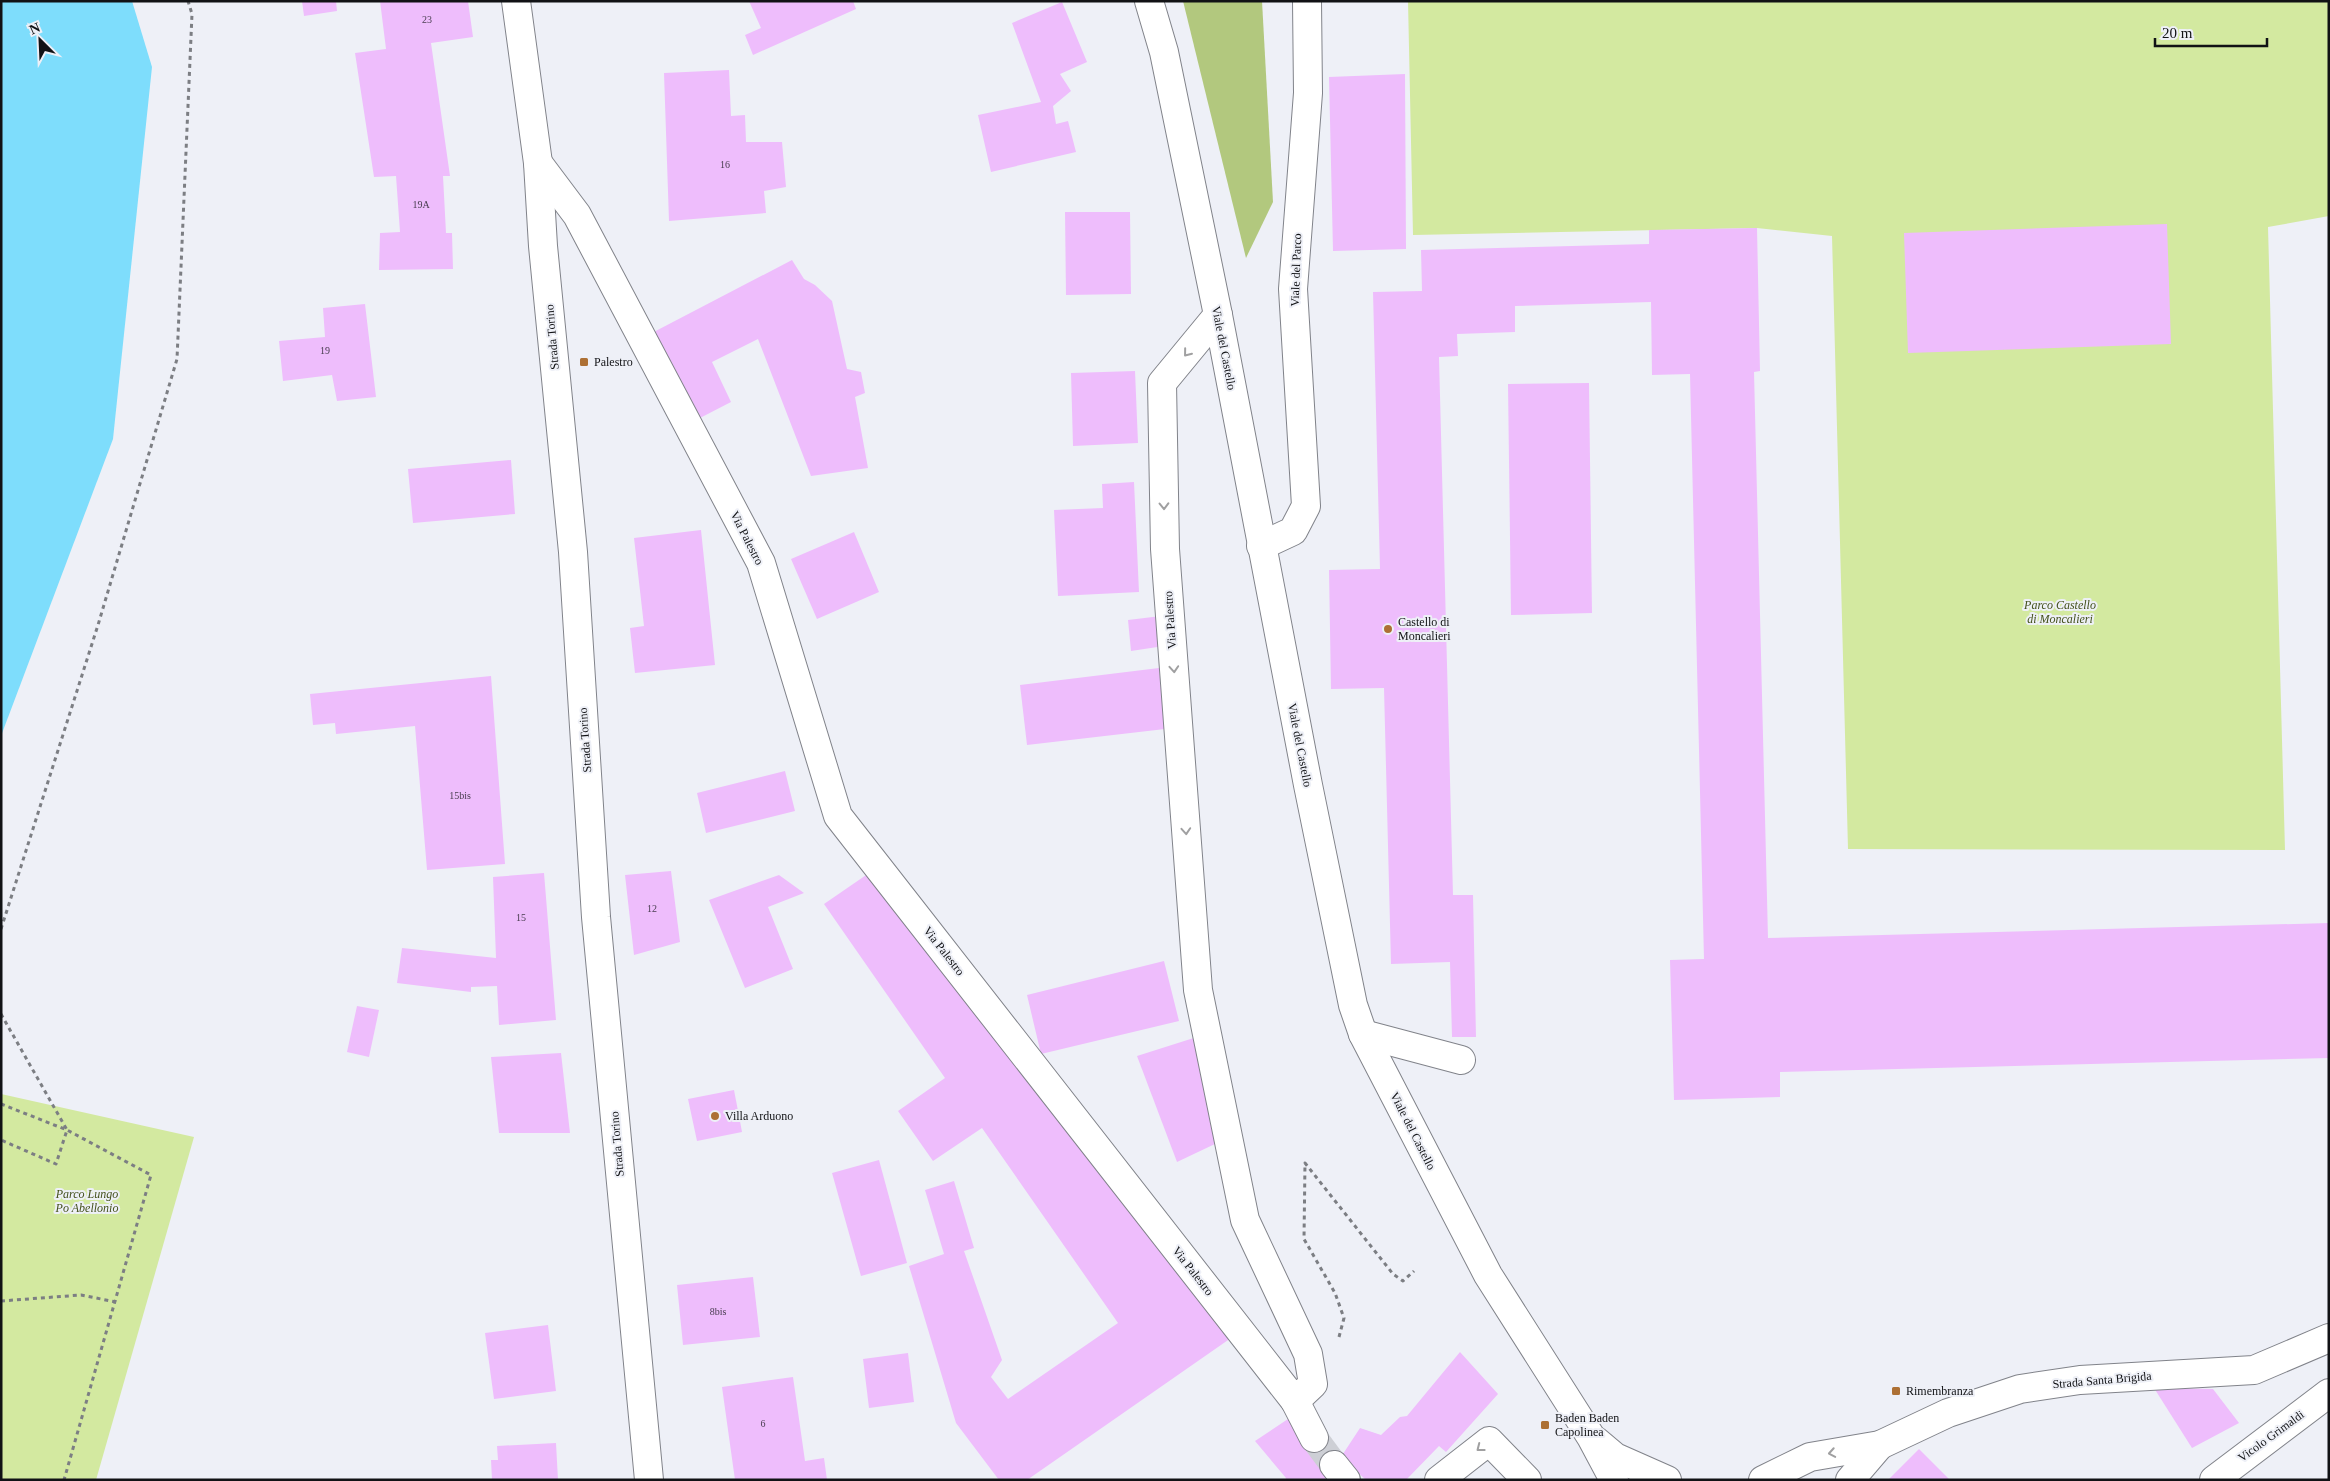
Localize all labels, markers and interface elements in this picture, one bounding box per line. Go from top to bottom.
house number: 23 [422,14,432,25]
north arrow [15,15,65,65]
scale bar [2155,15,2268,47]
text: N [27,20,43,37]
text: 20 m [2162,25,2193,41]
house number: 16 [720,159,730,170]
house number: 19A [412,199,430,210]
street label: Viale del Parco [1288,233,1304,307]
street label: Strada Torino [542,304,562,370]
street label: Viale del Castello [1209,305,1239,391]
house number: 19 [320,345,330,356]
one-way arrow [1183,347,1192,356]
place label: Palestro [594,355,633,369]
marker: Palestro [578,356,590,368]
one-way arrow [1159,503,1169,511]
street label: Via Palestro [728,509,766,567]
street label: Via Palestro [1161,590,1179,650]
park label: Parco Castello di Moncalieri [2023,598,2096,626]
place label: Castello di Moncalieri [1398,615,1451,643]
marker: Castello di Moncalieri [1382,623,1394,635]
one-way arrow [1168,665,1179,673]
street label: Viale del Castello [1285,702,1315,788]
street label: Strada Torino [576,707,594,773]
house number: 15bis [449,790,471,801]
one-way arrow [1181,827,1192,835]
house number: 12 [647,903,657,914]
house number: 15 [516,912,526,923]
street label: Via Palestro [921,924,967,978]
street label: Viale del Castello [1387,1090,1439,1172]
place label: Villa Arduono [725,1109,793,1123]
marker: Villa Arduono [709,1110,721,1122]
street label: Strada Torino [607,1111,627,1177]
park label: Parco Lungo Po Abellonio [55,1187,118,1215]
street label: Via Palestro [1170,1244,1216,1298]
house number: 8bis [710,1306,726,1317]
street label: Strada Santa Brigida [2052,1369,2153,1391]
place label: Rimembranza [1906,1384,1974,1398]
marker: Rimembranza [1890,1385,1902,1397]
street label: Vicolo Grimaldi [2235,1407,2307,1465]
place label: Baden Baden Capolinea [1555,1411,1619,1439]
house number: 6 [761,1418,766,1429]
marker: Baden Baden Capolinea [1539,1419,1551,1431]
one-way arrow [1477,1442,1486,1450]
one-way arrow [1828,1447,1836,1458]

